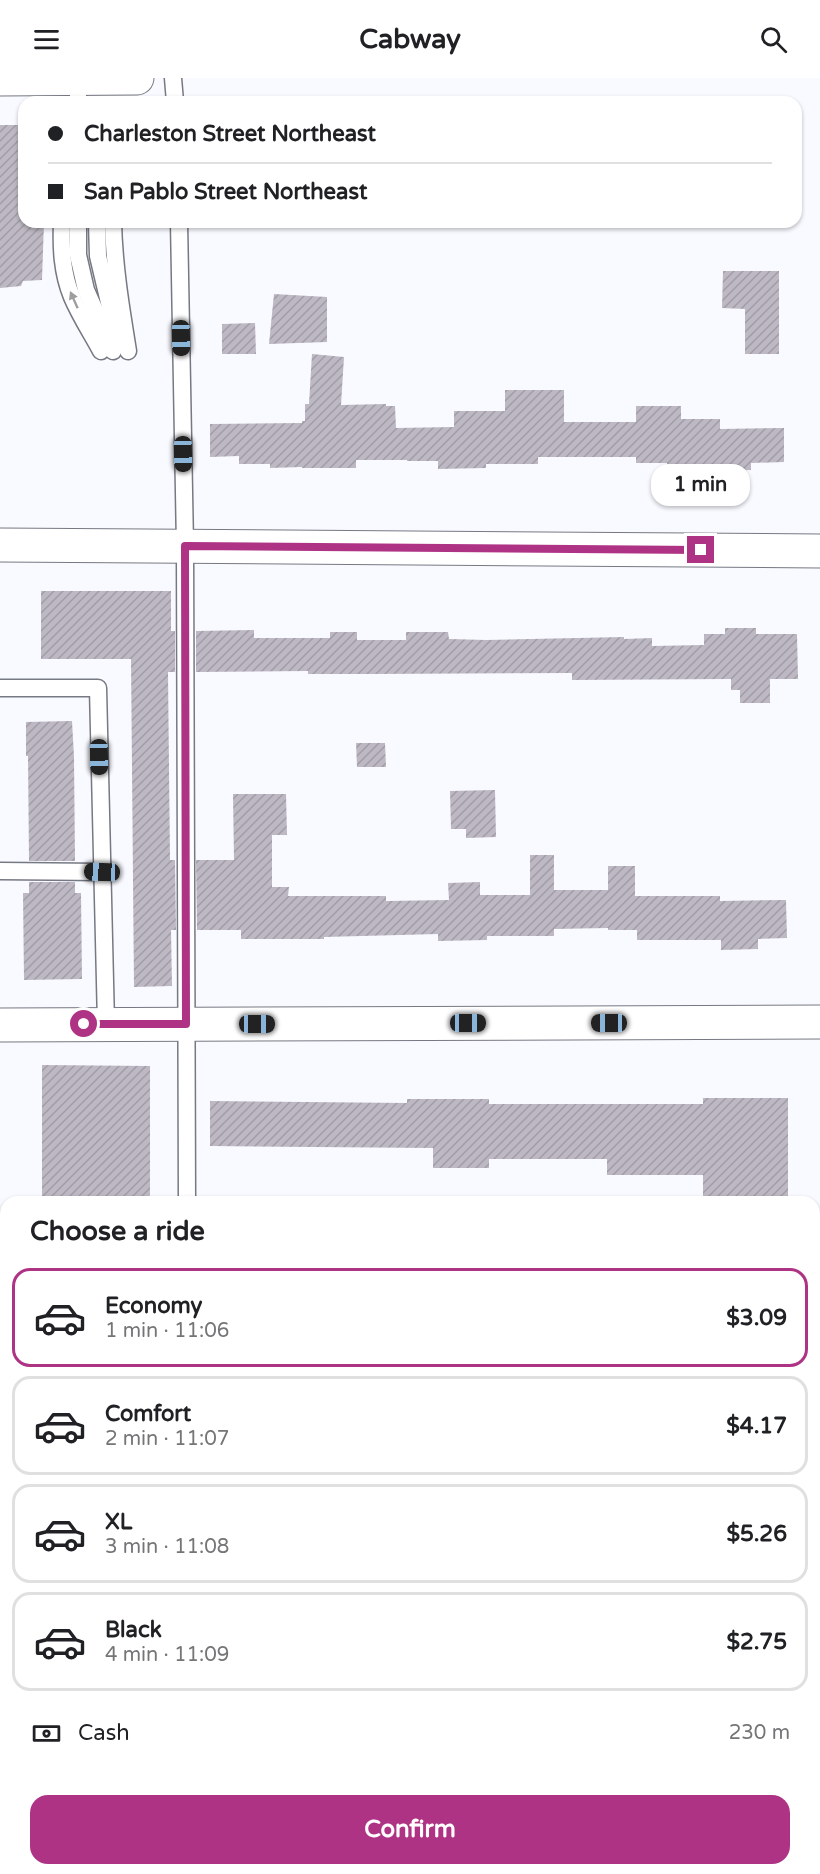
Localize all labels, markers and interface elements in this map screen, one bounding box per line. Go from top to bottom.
icon: menu [30,23,63,56]
text: Cabway [359,23,461,56]
icon: search [757,23,790,56]
text: Charleston Street Northeast [84,121,376,147]
text: San Pablo Street Northeast [84,179,367,205]
one-way arrow [70,291,79,308]
car [172,320,190,356]
car [174,436,192,472]
callout: 1 min [652,463,750,505]
text: 1 min [674,473,727,497]
route end [687,536,714,563]
car [90,739,108,775]
car [84,862,120,882]
route start [70,1010,97,1037]
car [450,1014,486,1032]
car [591,1014,627,1032]
car [239,1015,275,1033]
text: Choose a ride [30,1215,205,1248]
icon: car [33,1291,87,1345]
text: Economy [105,1293,202,1319]
text: $3.09 [726,1305,787,1331]
text: 1 min · 11:06 [105,1319,229,1343]
icon: car [33,1399,87,1453]
text: Comfort [105,1401,191,1427]
text: $4.17 [726,1413,787,1439]
text: 2 min · 11:07 [105,1427,229,1451]
icon: car [33,1507,87,1561]
text: XL [105,1509,132,1535]
text: $5.26 [726,1521,787,1547]
text: 3 min · 11:08 [105,1535,229,1559]
icon: car [33,1615,87,1669]
text: Black [105,1617,162,1643]
text: $2.75 [726,1629,787,1655]
text: 4 min · 11:09 [105,1643,229,1667]
icon: cash [30,1717,63,1750]
text: Cash [78,1720,130,1746]
text: 230 m [729,1721,790,1745]
button: Confirm [30,1795,790,1864]

